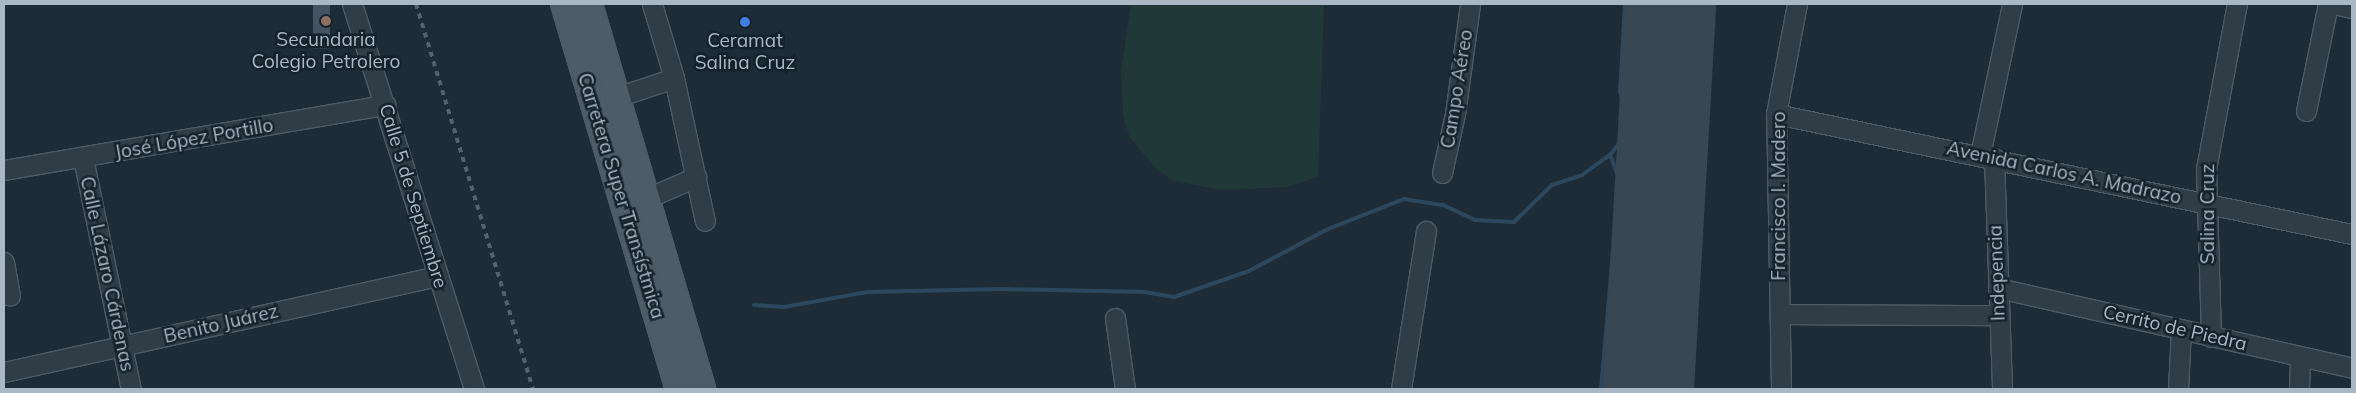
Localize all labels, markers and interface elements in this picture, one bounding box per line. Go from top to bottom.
marker: Secundaria Colegio Petrolero [320,15,332,27]
marker: Ceramat Salina Cruz [739,16,751,28]
street label: Campo Aéreo [1436,28,1478,150]
place label: Secundaria Colegio Petrolero [252,29,400,73]
place label: Ceramat Salina Cruz [695,30,795,74]
street label: Carretera Super Transístmica [573,70,669,322]
street label: Calle 5 de Septiembre [374,101,452,291]
street label: Francisco I. Madero [1768,111,1790,281]
street label: José López Portillo [113,114,275,164]
street label: Avenida Carlos A. Madrazo [1945,137,2183,209]
street label: Salina Cruz [2197,164,2219,264]
street label: Calle Lázaro Cárdenas [75,174,139,374]
street label: Indepencia [1984,225,2010,321]
street label: Benito Juárez [162,300,280,348]
street label: Cerrito de Piedra [2101,300,2249,356]

